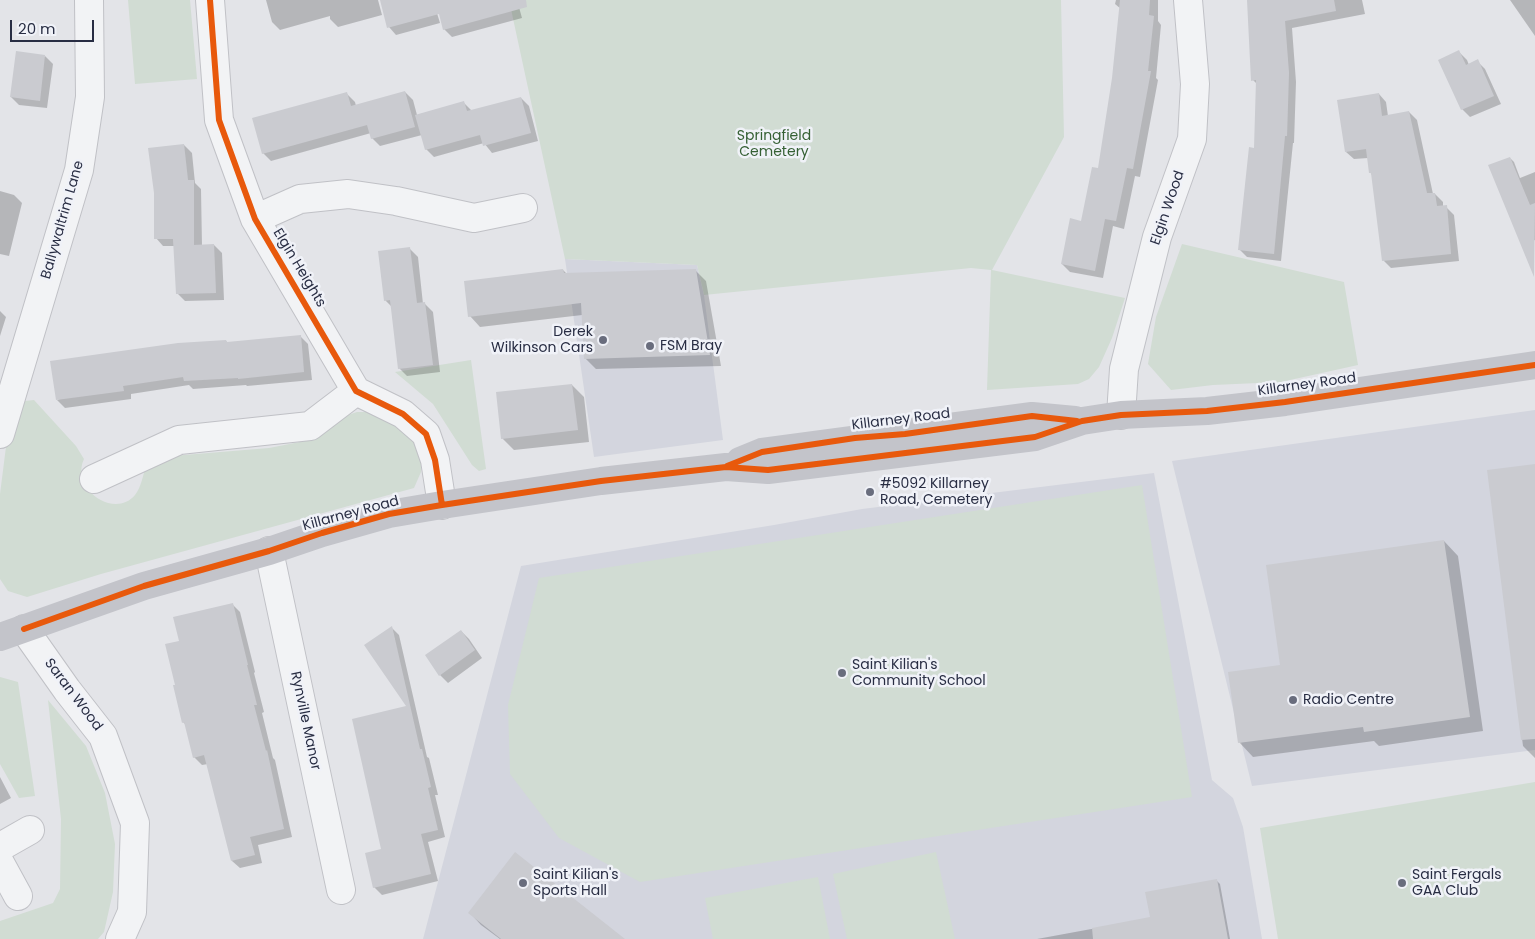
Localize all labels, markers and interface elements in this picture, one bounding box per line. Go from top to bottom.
scale bar [12,10,96,42]
text: 20 m [18,18,56,39]
park label: Springfield Cemetery [737,128,811,160]
street label: Ballywaltrim Lane [38,159,88,281]
street label: Elgin Wood [1147,169,1189,247]
street label: Elgin Heights [269,226,329,310]
place label: Derek Wilkinson Cars [491,324,593,357]
marker: Derek Wilkinson Cars [597,334,609,346]
place label: FSM Bray [660,338,722,354]
marker: FSM Bray [644,340,656,352]
street label: Killarney Road [1257,370,1357,400]
street label: Killarney Road [851,406,951,434]
place label: #5092 Killarney Road, Cemetery [880,476,992,508]
marker: #5092 Killarney Road, Cemetery [864,486,876,498]
street label: Killarney Road [301,493,401,535]
street label: Saran Wood [40,656,106,734]
place label: Saint Kilian's Community School [852,657,986,690]
marker: Saint Kilian's Community School [836,667,848,679]
street label: Rynville Manor [286,670,324,772]
place label: Radio Centre [1303,692,1394,708]
marker: Radio Centre [1287,694,1299,706]
place label: Saint Kilian's Sports Hall [533,867,619,900]
place label: Saint Fergals GAA Club [1412,867,1502,900]
marker: Saint Kilian's Sports Hall [517,877,529,889]
marker: Saint Fergals GAA Club [1396,877,1408,889]

